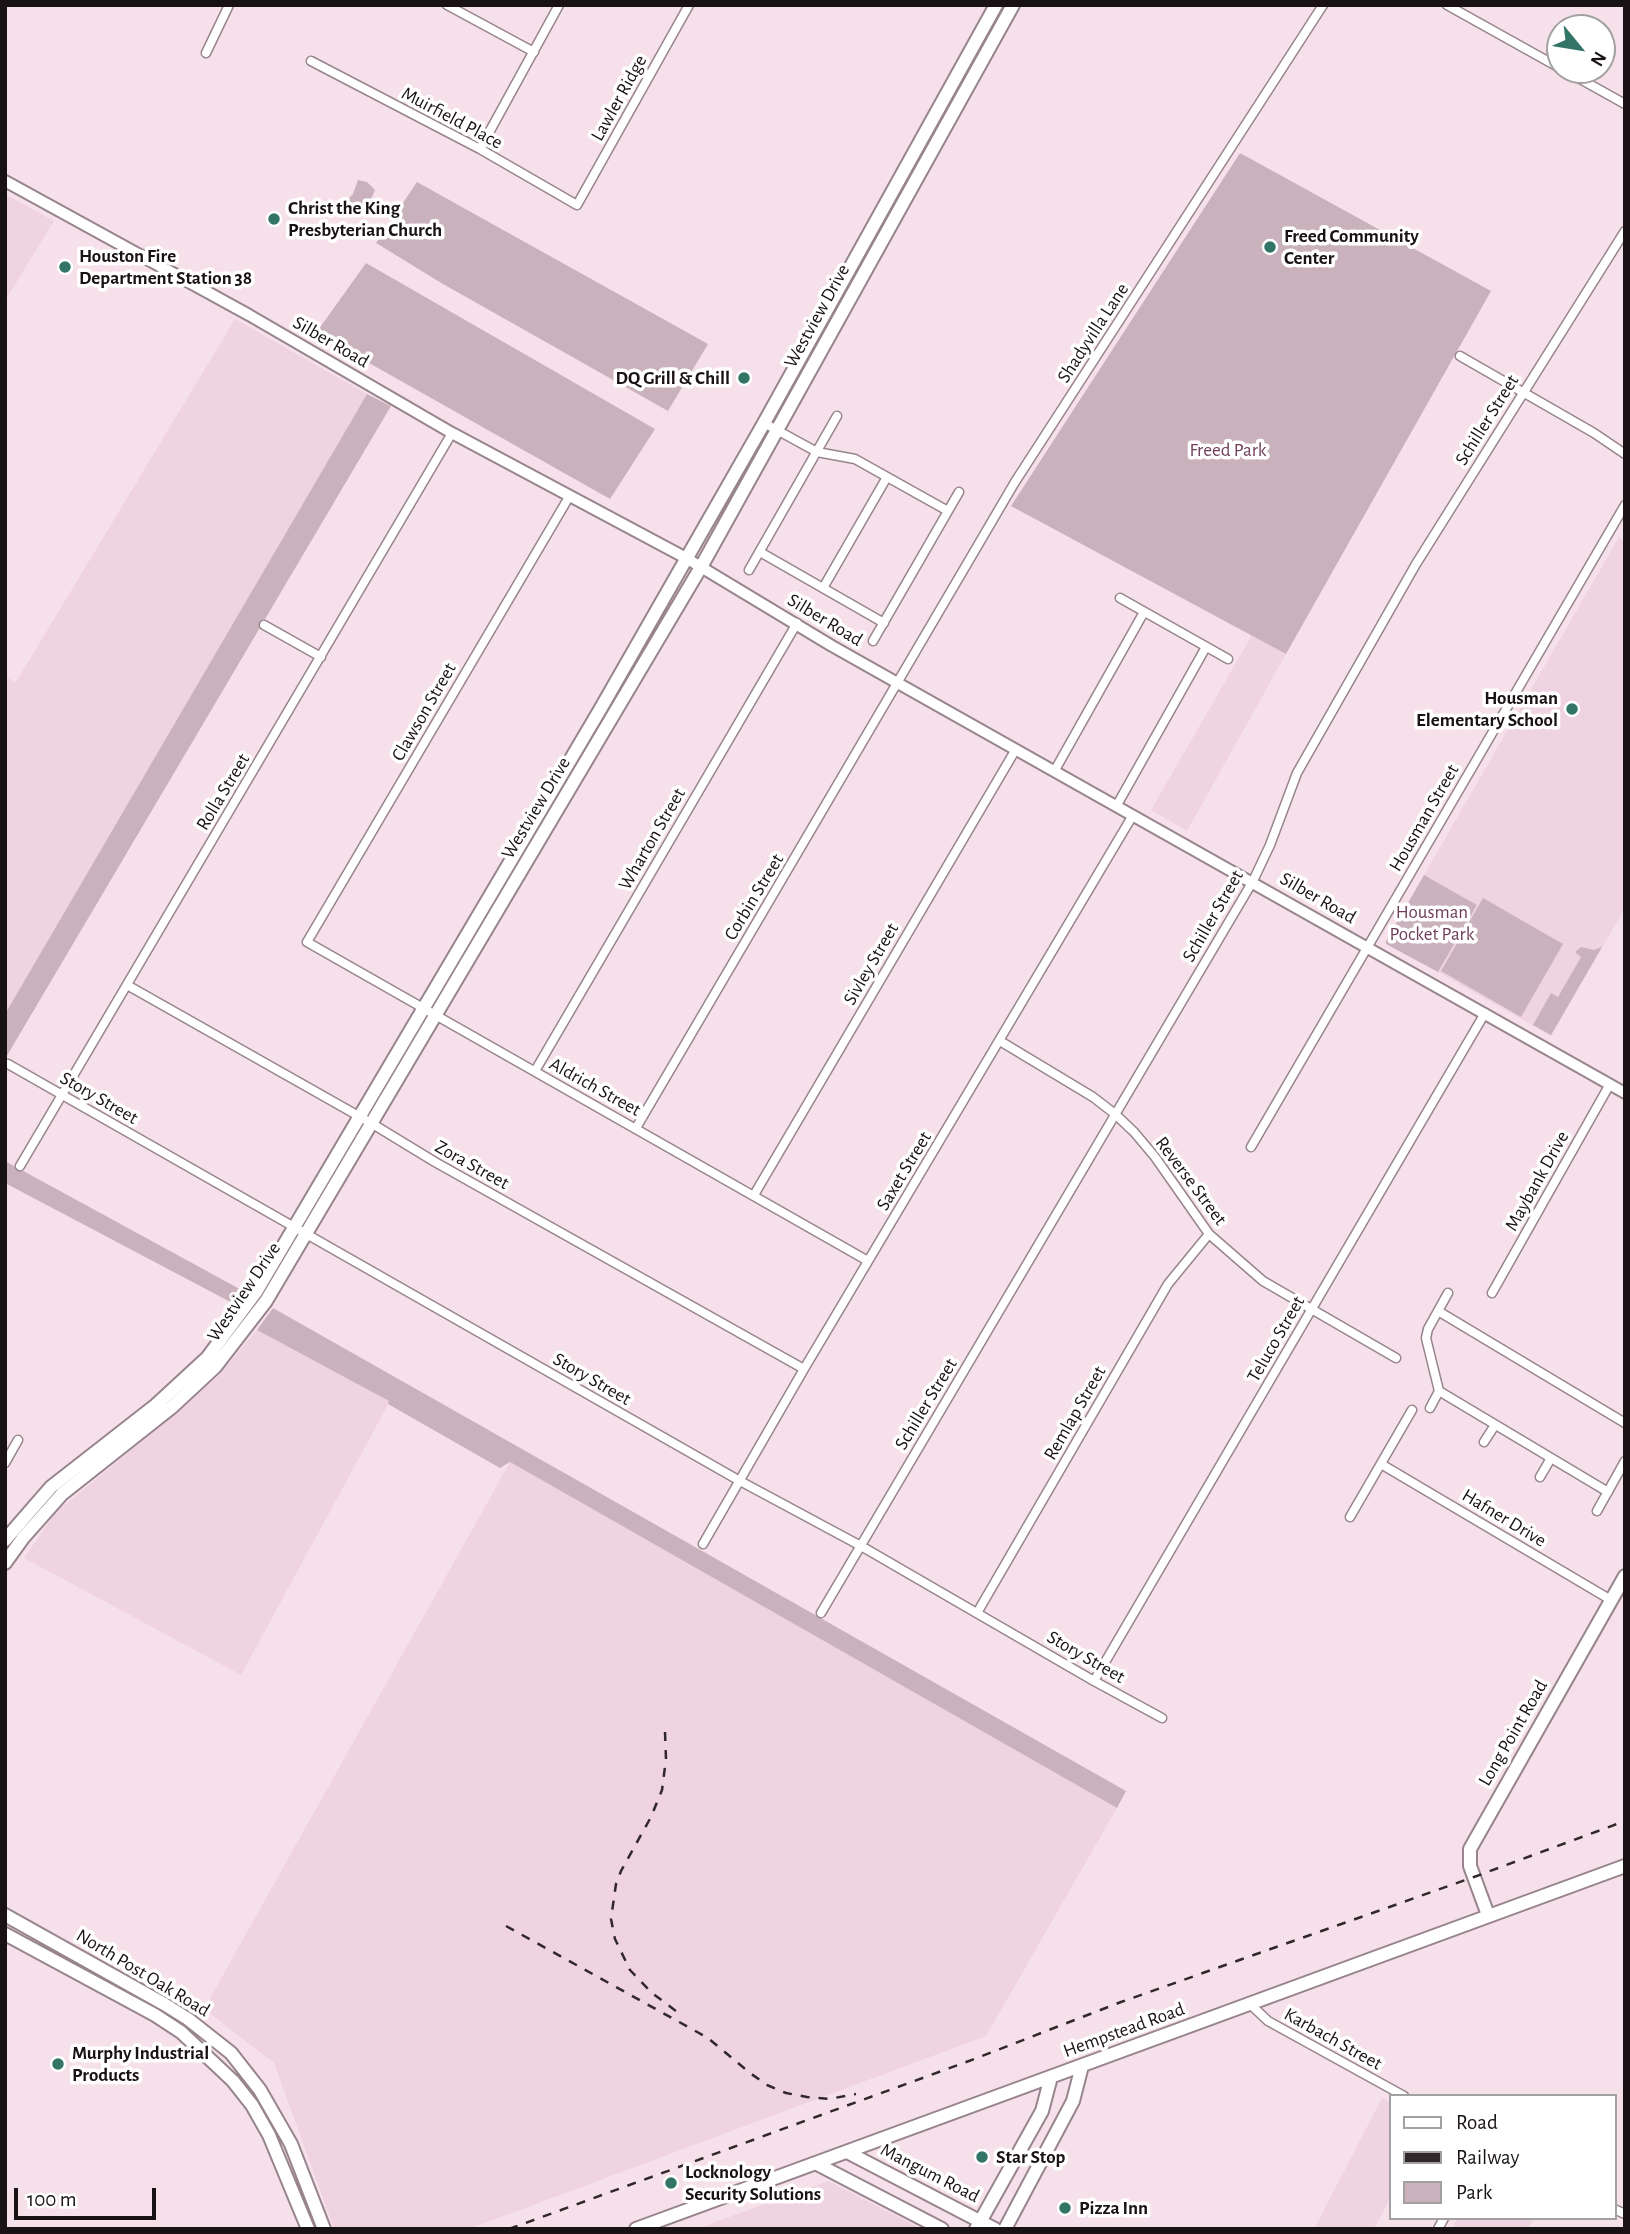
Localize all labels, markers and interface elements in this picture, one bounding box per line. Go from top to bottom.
north arrow [1546,14,1616,84]
text: N [1586,48,1609,69]
street label: Lawler Ridge [586,51,652,145]
street label: Muirfield Place [397,82,507,154]
place label: Christ the King Presbyterian Church [288,197,442,241]
marker: Christ the King Presbyterian Church [266,211,282,227]
place label: Freed Community Center [1284,225,1419,269]
marker: Freed Community Center [1262,239,1278,255]
place label: Houston Fire Department Station 38 [79,245,252,289]
marker: Houston Fire Department Station 38 [57,259,73,275]
street label: Westview Drive [779,260,855,372]
street label: Shadyvilla Lane [1052,279,1134,387]
street label: Silber Road [289,311,373,373]
place label: DQ Grill & Chill [616,367,730,389]
marker: DQ Grill & Chill [736,370,752,386]
street label: Schiller Street [1450,370,1524,470]
park label: Freed Park [1190,439,1266,461]
street label: Silber Road [783,589,867,651]
street label: Clawson Street [387,659,461,765]
place label: Housman Elementary School [1416,687,1558,731]
marker: Housman Elementary School [1564,701,1580,717]
street label: Rolla Street [191,750,255,834]
street label: Westview Drive [497,753,575,863]
street label: Housman Street [1384,760,1464,876]
street label: Wharton Street [614,784,690,894]
street label: Corbin Street [719,850,789,944]
street label: Schiller Street [1177,866,1249,966]
street label: Silber Road [1276,867,1360,929]
park label: Housman Pocket Park [1390,901,1474,945]
street label: Sivley Street [838,919,904,1009]
street label: Aldrich Street [545,1052,645,1122]
street label: Story Street [56,1067,142,1129]
street label: Saxet Street [872,1127,936,1215]
street label: Maybank Drive [1500,1127,1574,1235]
street label: Reverse Street [1150,1132,1232,1230]
street label: Zora Street [431,1135,513,1195]
street label: Westview Drive [202,1238,286,1346]
street label: Teluco Street [1242,1292,1310,1386]
street label: Story Street [549,1348,635,1410]
street label: Schiller Street [890,1354,962,1454]
street label: Remlap Street [1039,1362,1111,1464]
street label: Hafner Drive [1458,1484,1550,1552]
street label: Story Street [1043,1626,1129,1688]
street label: Long Point Road [1473,1676,1553,1790]
street label: North Post Oak Road [72,1924,214,2022]
street label: Hempstead Road [1060,1998,1188,2062]
street label: Karbach Street [1280,2003,1386,2075]
place label: Murphy Industrial Products [72,2042,209,2086]
marker: Murphy Industrial Products [50,2056,66,2072]
legend [1388,2094,1616,2220]
text: Road [1456,2112,1498,2133]
street label: Mangum Road [877,2138,983,2208]
place label: Star Stop [996,2146,1065,2168]
text: Railway [1456,2147,1519,2168]
marker: Star Stop [974,2149,990,2165]
place label: Locknology Security Solutions [685,2161,821,2205]
scale bar [18,2174,159,2218]
marker: Locknology Security Solutions [663,2175,679,2191]
text: Park [1456,2182,1492,2203]
text: 100 m [27,2189,77,2210]
place label: Pizza Inn [1079,2197,1148,2219]
marker: Pizza Inn [1057,2200,1073,2216]

